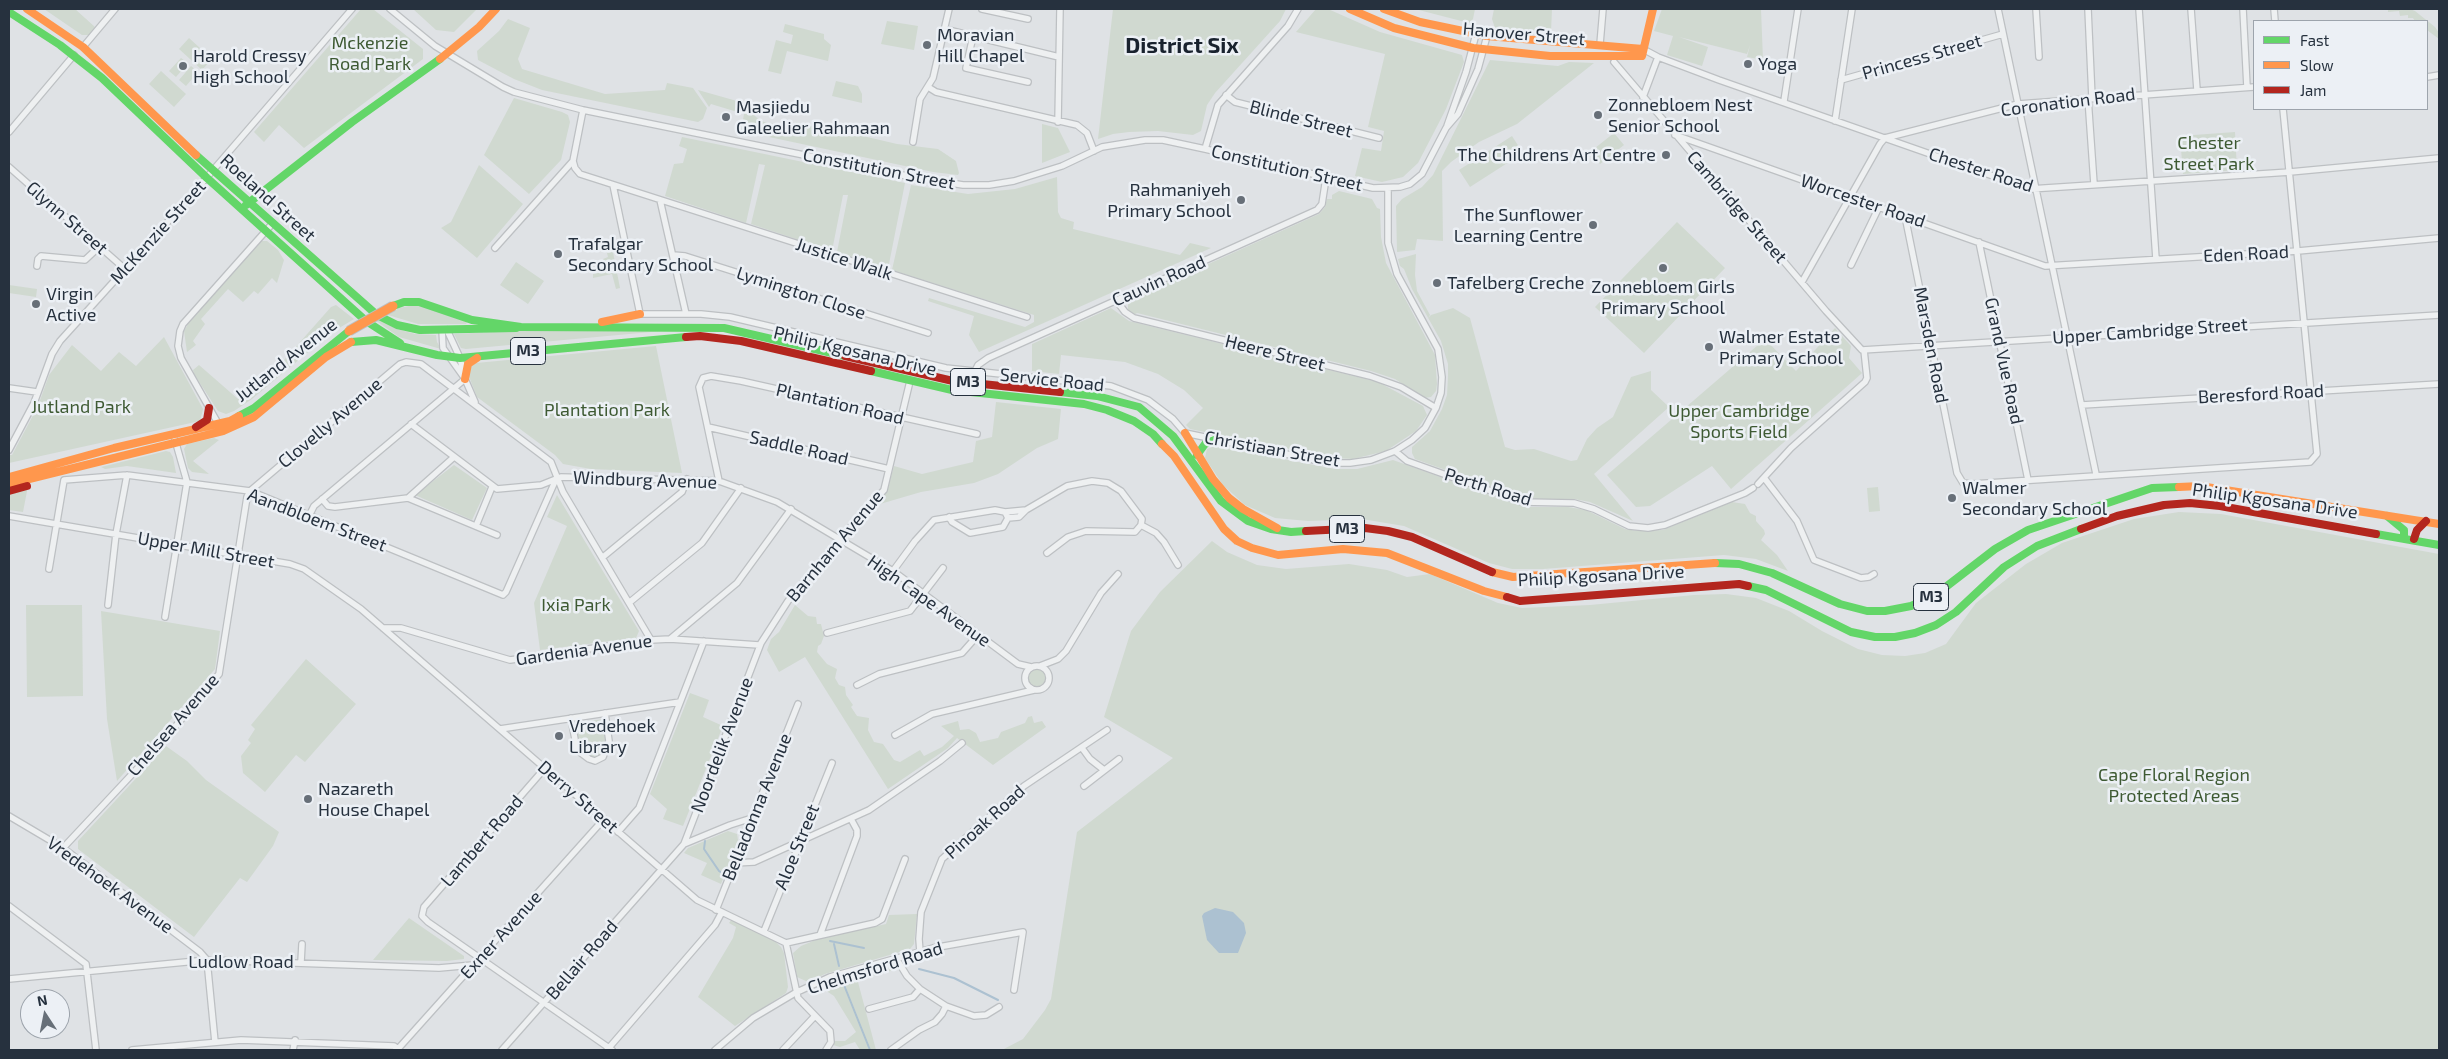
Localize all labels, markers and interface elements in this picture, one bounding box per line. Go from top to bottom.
street label: Hanover Street [1462,18,1586,50]
legend [2253,20,2428,110]
place label: Moravian Hill Chapel [937,24,1024,66]
street label: Princess Street [1860,30,1984,84]
text: Fast [2300,31,2329,49]
park label: Mckenzie Road Park [329,32,411,74]
district label: District Six [1125,33,1239,59]
marker: Moravian Hill Chapel [921,39,933,51]
place label: Harold Cressy High School [193,45,306,88]
place label: Yoga [1758,53,1797,75]
text: Slow [2300,56,2334,74]
marker: Yoga [1742,58,1754,70]
marker: Harold Cressy High School [177,60,189,72]
text: Jam [2300,81,2326,99]
street label: Coronation Road [1999,83,2137,121]
place label: Zonnebloem Nest Senior School [1608,94,1753,136]
place label: Masjiedu Galeelier Rahmaan [736,96,890,138]
street label: Blinde Street [1247,96,1355,142]
marker: Zonnebloem Nest Senior School [1592,109,1604,121]
marker: Masjiedu Galeelier Rahmaan [720,111,732,123]
park label: Chester Street Park [2164,132,2254,174]
street label: Constitution Street [1209,140,1365,196]
street label: Chester Road [1926,143,2036,197]
street label: Constitution Street [801,144,957,194]
place label: The Childrens Art Centre [1457,144,1656,166]
street label: Cambridge Street [1682,146,1792,268]
marker: The Childrens Art Centre [1660,149,1672,161]
street label: Roeland Street [216,150,320,246]
street label: Worcester Road [1798,170,1928,232]
street label: McKenzie Street [106,176,210,288]
street label: Glynn Street [22,177,112,259]
place label: Rahmaniyeh Primary School [1107,179,1231,222]
marker: Rahmaniyeh Primary School [1235,194,1247,206]
place label: The Sunflower Learning Centre [1454,204,1583,246]
marker: The Sunflower Learning Centre [1587,219,1599,231]
place label: Trafalgar Secondary School [568,233,713,276]
street label: Justice Walk [793,233,895,285]
street label: Eden Road [2203,241,2289,267]
marker: Trafalgar Secondary School [552,248,564,260]
street label: Cauvin Road [1109,251,1209,311]
street label: Lymington Close [734,262,868,324]
marker: Zonnebloem Girls Primary School [1657,262,1669,274]
place label: Tafelberg Creche [1447,272,1584,294]
place label: Zonnebloem Girls Primary School [1591,276,1735,318]
marker: Tafelberg Creche [1431,277,1443,289]
place label: Virgin Active [46,283,96,326]
street label: Marsden Road [1909,285,1953,405]
street label: Grand Vue Road [1980,296,2028,426]
marker: Virgin Active [30,298,42,310]
street label: Jutland Avenue [231,313,341,407]
street label: Upper Cambridge Street [2052,313,2248,349]
street label: Philip Kgosana Drive [771,322,939,380]
place label: Walmer Estate Primary School [1719,326,1843,368]
street label: Heere Street [1223,330,1327,376]
road number: M3 [510,338,546,364]
marker: Walmer Estate Primary School [1703,341,1715,353]
street label: Service Road [999,364,1105,396]
road number: M3 [950,368,986,396]
street label: Clovelly Avenue [274,373,386,473]
street label: Plantation Road [774,379,906,429]
street label: Beresford Road [2197,380,2325,408]
park label: Jutland Park [31,396,131,418]
park label: Plantation Park [544,399,670,421]
park label: Upper Cambridge Sports Field [1668,400,1810,442]
street label: Saddle Road [747,426,851,470]
street label: Christiaan Street [1203,426,1341,472]
street label: Perth Road [1442,463,1534,511]
street label: Windburg Avenue [572,467,718,493]
place label: Walmer Secondary School [1962,477,2107,520]
street label: Philip Kgosana Drive [2191,479,2359,523]
street label: Aandbloem Street [244,484,390,556]
street label: Barnham Avenue [782,486,888,606]
marker: Walmer Secondary School [1946,492,1958,504]
road number: M3 [1330,516,1364,542]
street label: Upper Mill Street [136,527,276,573]
street label: High Cape Avenue [863,550,995,652]
street label: Philip Kgosana Drive [1517,561,1685,591]
road number: M3 [1914,584,1948,610]
park label: Ixia Park [541,594,611,616]
street label: Gardenia Avenue [514,630,654,670]
street label: Chelsea Avenue [123,669,223,781]
street label: Noordelik Avenue [686,674,758,816]
place label: Vredehoek Library [569,715,656,758]
marker: Vredehoek Library [553,730,565,742]
street label: Belladonna Avenue [718,730,796,884]
street label: Derry Street [533,756,623,838]
park label: Cape Floral Region Protected Areas [2098,764,2250,806]
place label: Nazareth House Chapel [318,778,429,821]
street label: Pinoak Road [941,780,1029,864]
street label: Lambert Road [436,791,528,891]
marker: Nazareth House Chapel [302,793,314,805]
street label: Aloe Street [770,801,824,893]
street label: Vredehoek Avenue [43,832,177,938]
street label: Exner Avenue [456,886,546,984]
street label: Bellair Road [542,916,622,1004]
street label: Chelmsford Road [805,937,945,999]
street label: Ludlow Road [188,951,294,973]
north arrow [20,989,70,1039]
text: N [36,990,49,1009]

